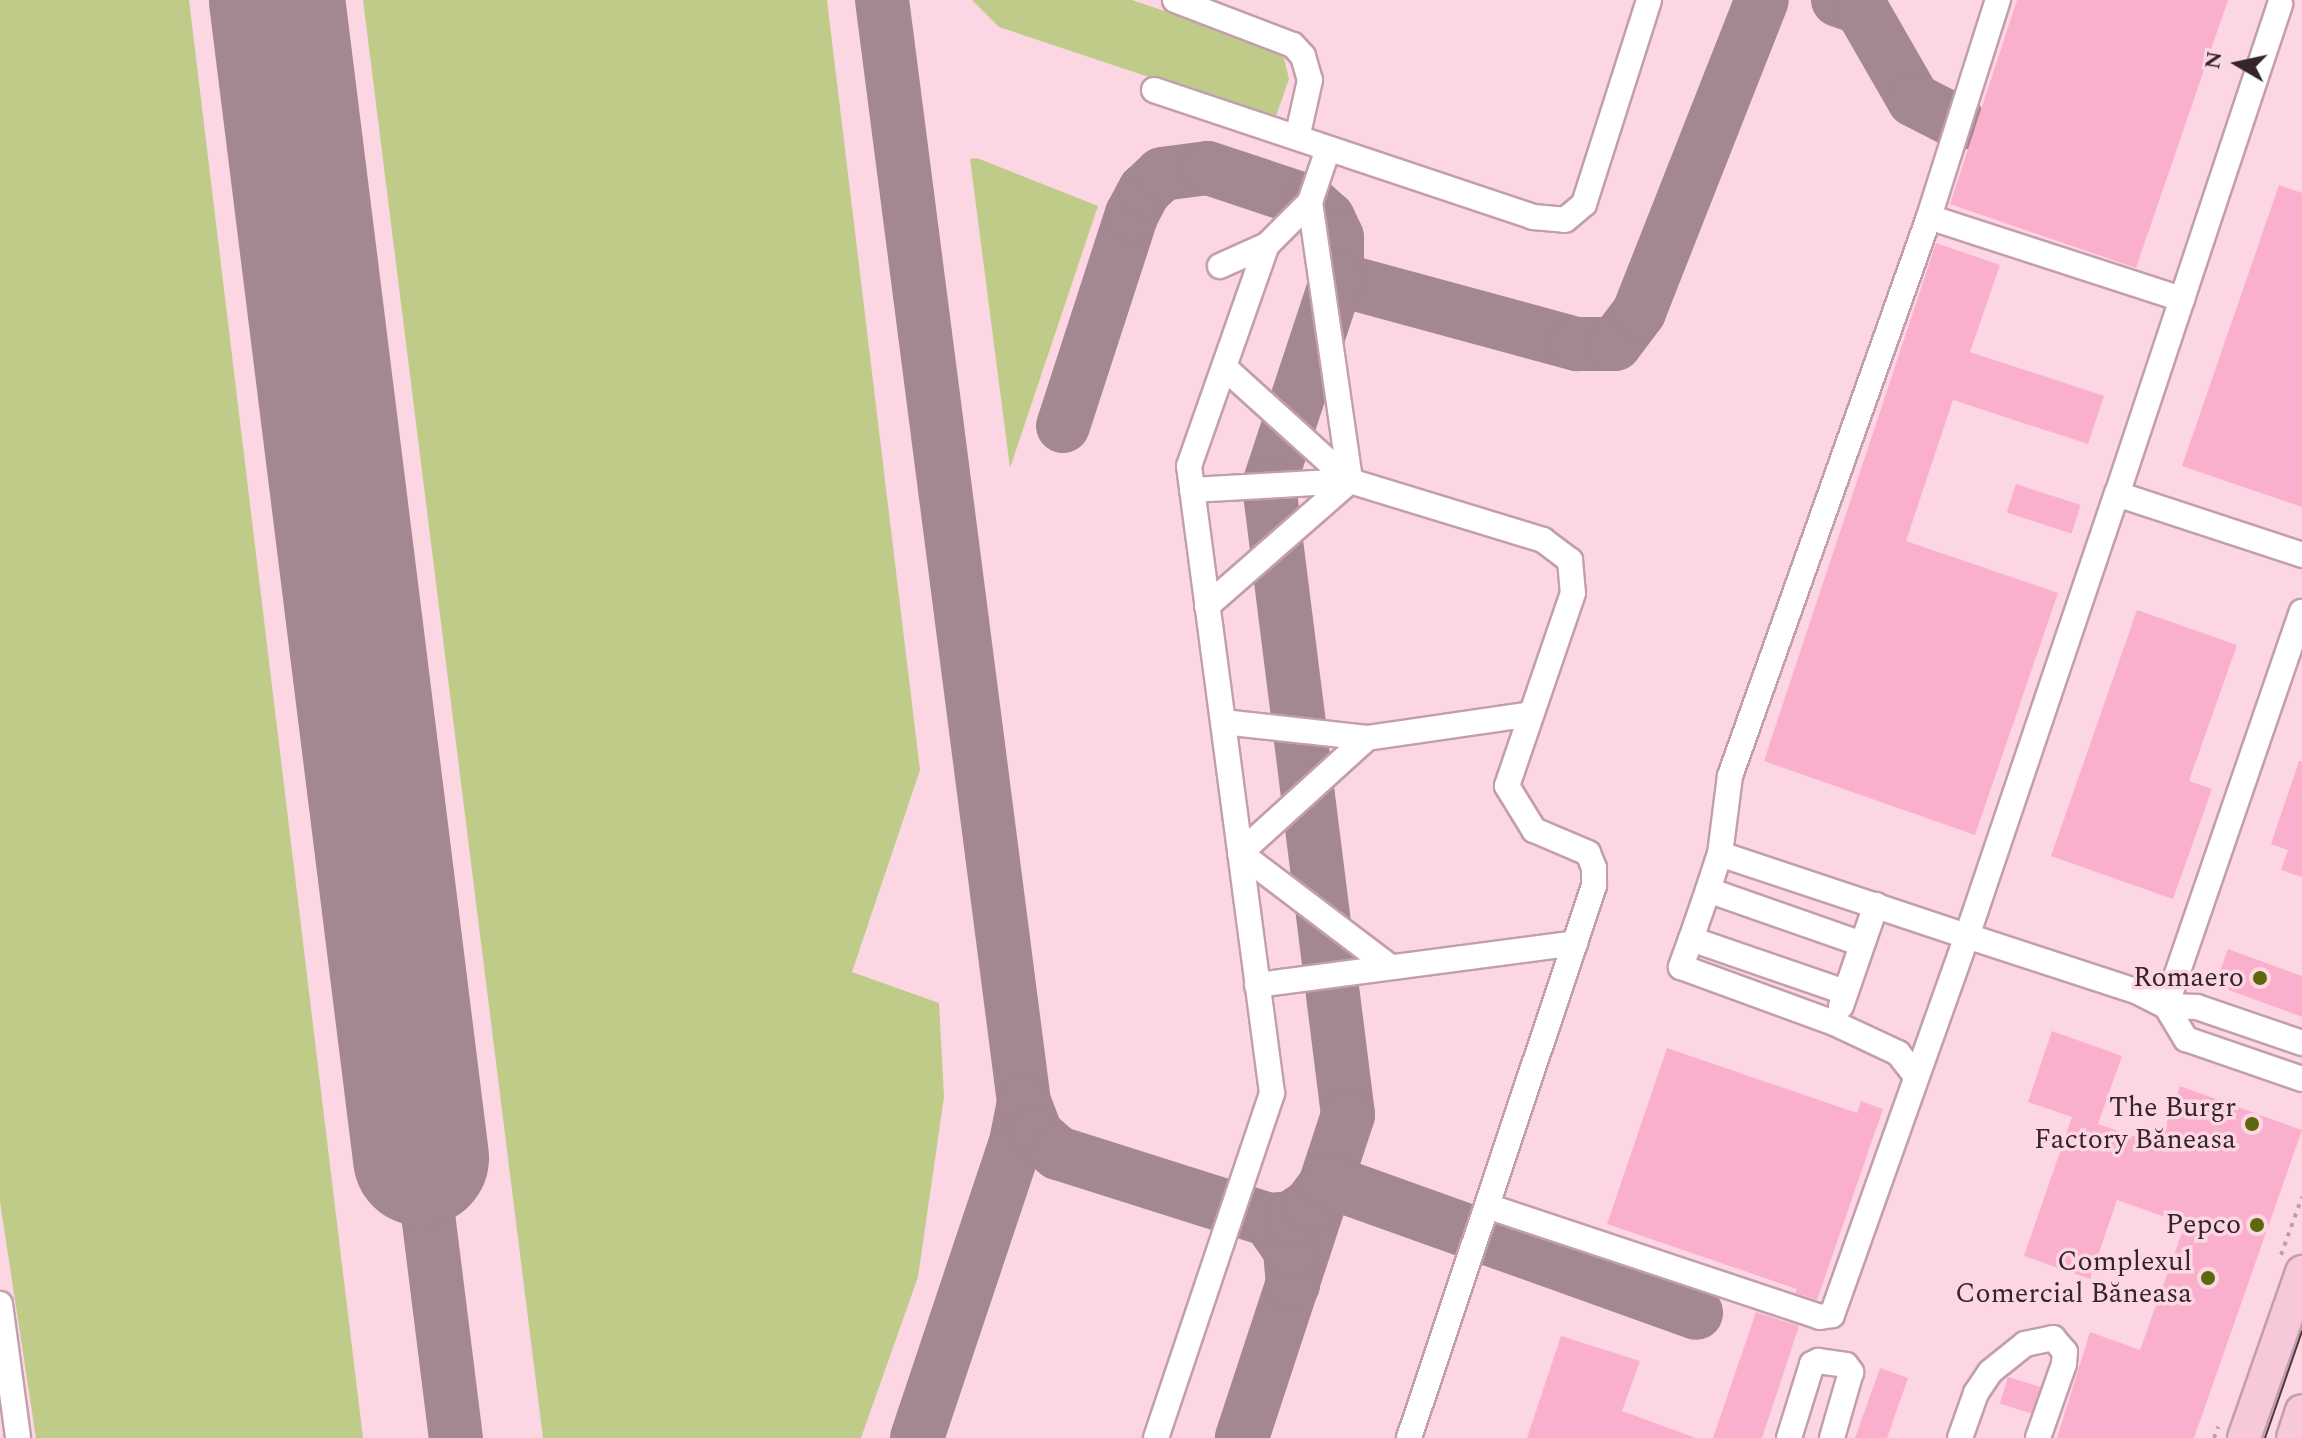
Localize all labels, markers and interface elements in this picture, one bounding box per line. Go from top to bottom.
north arrow [2198,24,2278,104]
text: N [2196,49,2232,72]
place label: Romaero [2133,961,2244,995]
marker: Romaero [2251,969,2269,987]
place label: The Burgr Factory Băneasa [2034,1091,2236,1157]
marker: The Burgr Factory Băneasa [2243,1115,2261,1133]
place label: Pepco [2166,1208,2241,1242]
marker: Pepco [2248,1216,2266,1234]
place label: Complexul Comercial Băneasa [1955,1245,2192,1311]
marker: Complexul Comercial Băneasa [2199,1269,2217,1287]

